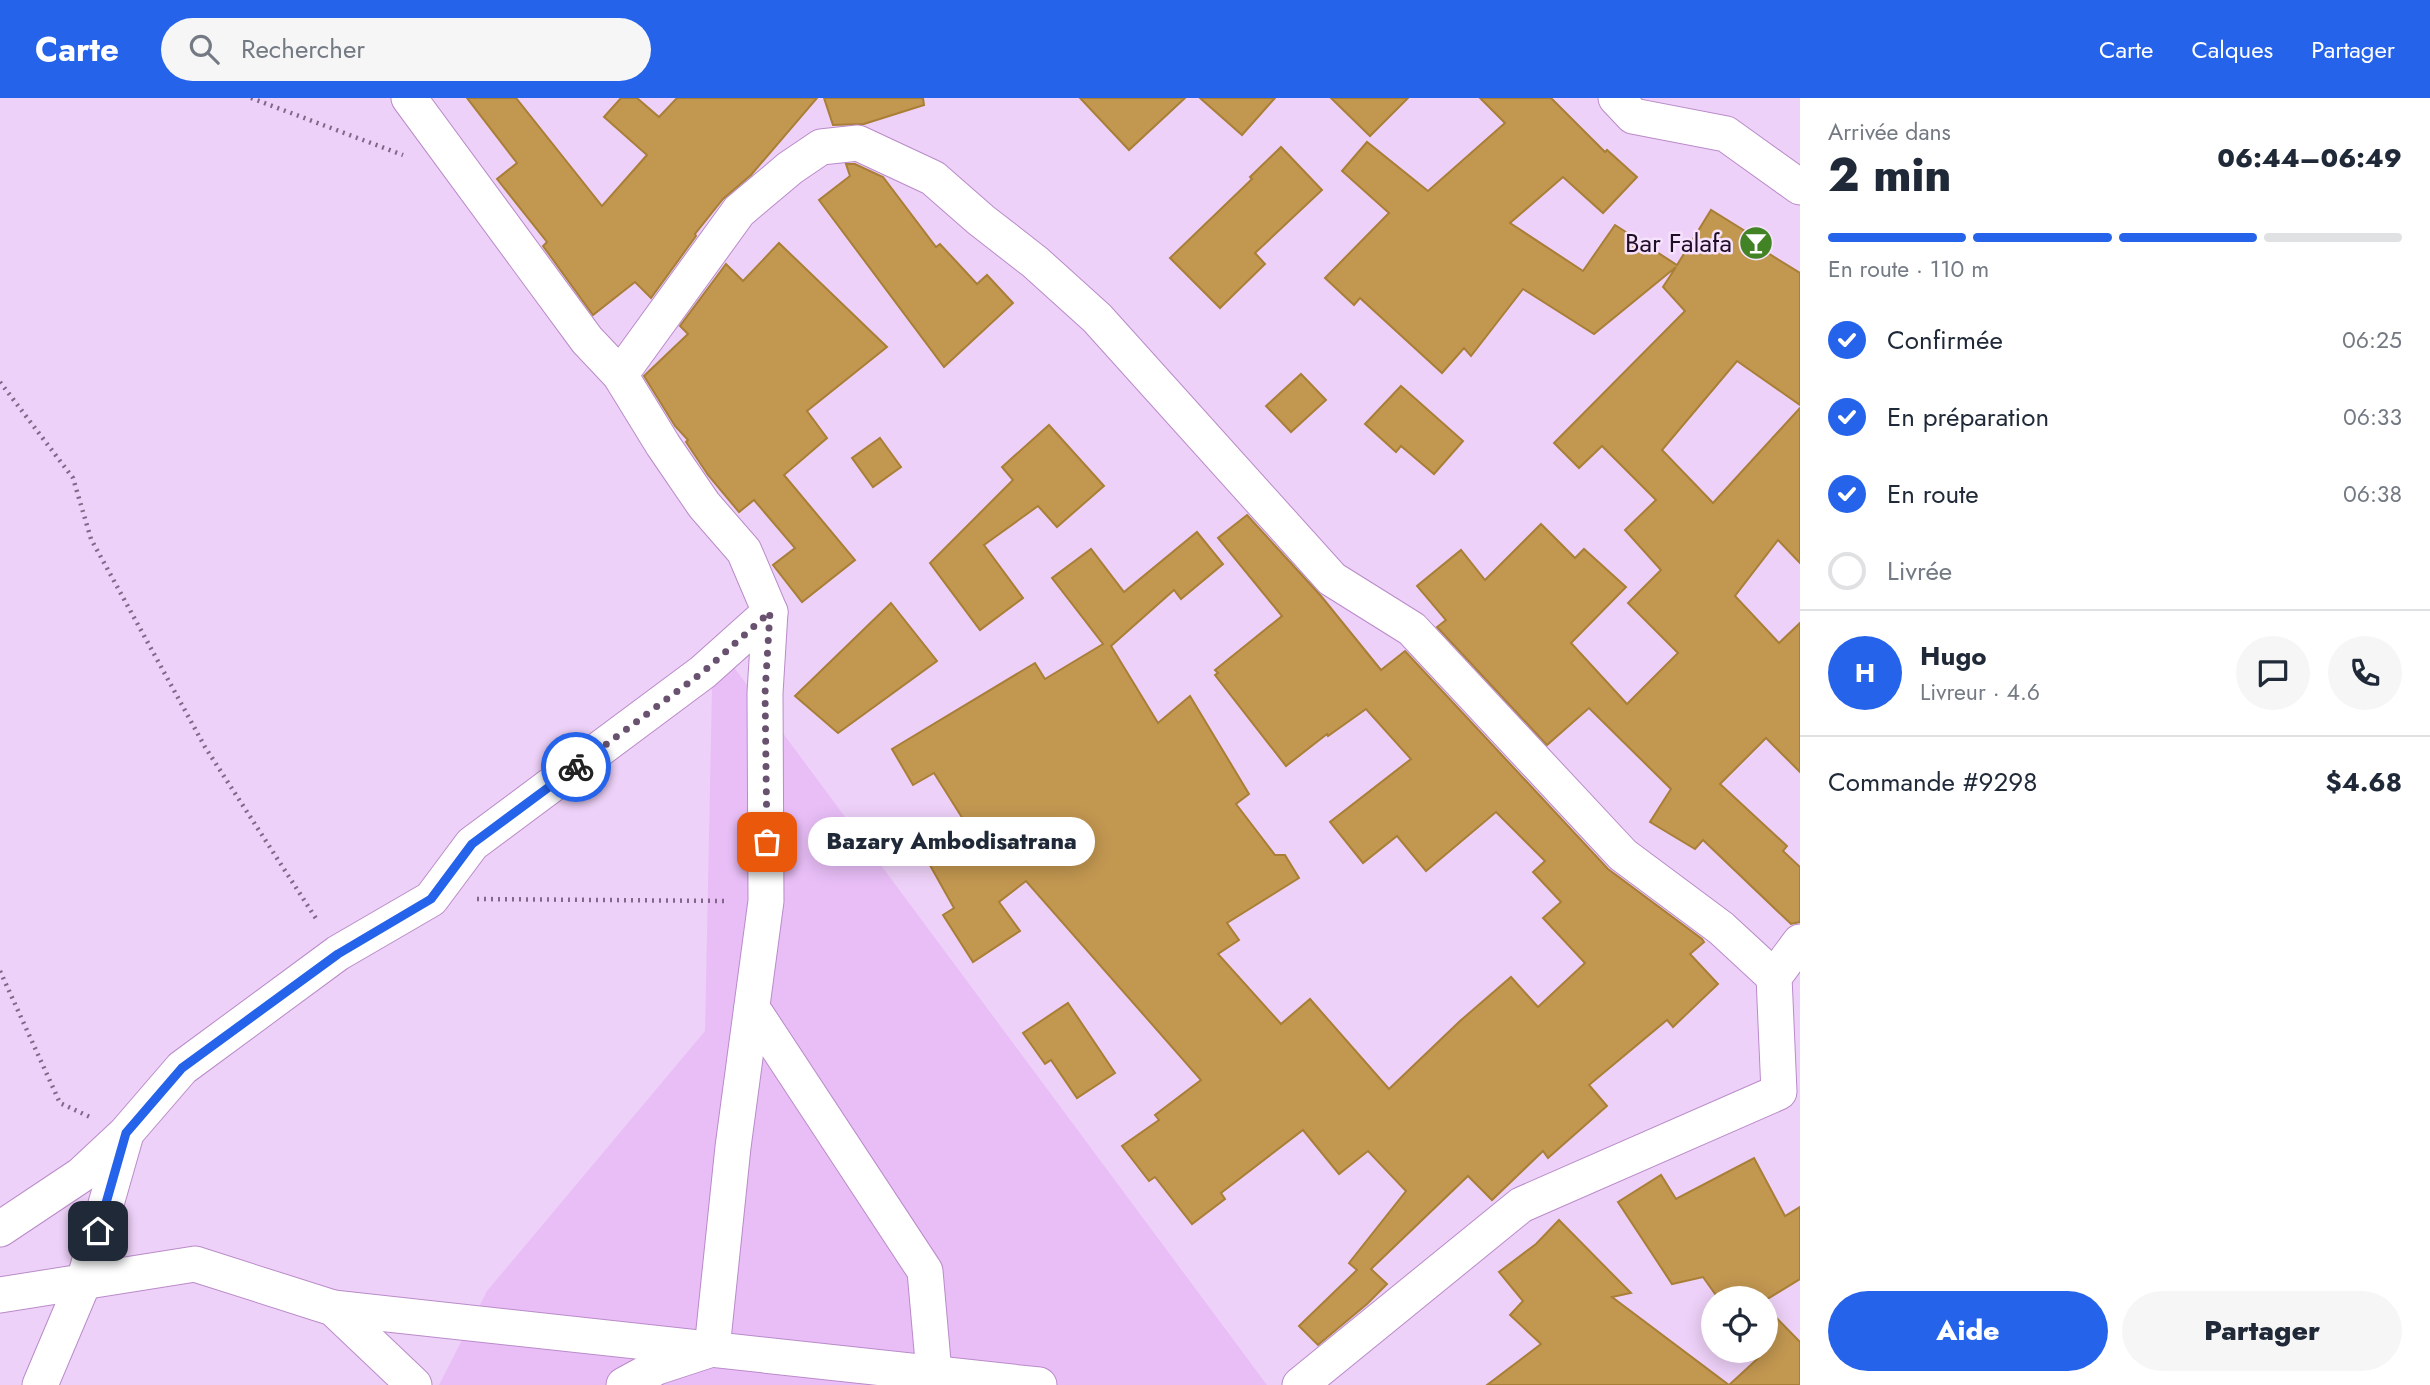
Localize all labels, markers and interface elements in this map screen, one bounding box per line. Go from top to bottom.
search box [161,18,651,81]
text: Carte [35,26,119,73]
icon: search [185,30,223,68]
text: Rechercher [241,30,365,68]
text: Carte [2099,32,2153,67]
text: Calques [2191,32,2273,67]
text: Partager [2311,32,2395,67]
text: Arrivée dans [1828,115,1951,149]
text: 06:44–06:49 [2217,139,2402,177]
text: 2 min [1828,142,1952,208]
place label: Bar Falafa [1625,224,1732,262]
bar icon: Bar Falafa [1737,224,1775,262]
text: En route · 110 m [1828,252,1989,286]
icon: check [1828,321,1866,359]
text: Confirmée [1887,321,2003,359]
text: 06:25 [2342,323,2402,357]
icon: check [1828,398,1866,436]
text: En préparation [1887,398,2049,436]
text: 06:33 [2343,400,2402,434]
icon: check [1828,475,1866,513]
text: En route [1887,475,1979,513]
text: 06:38 [2343,477,2402,511]
text: Livrée [1887,552,1952,590]
button: chat [2236,636,2310,710]
button: phone [2328,636,2402,710]
text: Hugo [1920,637,1987,675]
text: H [1855,654,1875,692]
text: Livreur · 4.6 [1920,675,2040,709]
courier [541,732,611,802]
icon: bike [557,748,595,786]
text: Commande #9298 [1828,763,2037,801]
text: $4.68 [2326,763,2402,801]
pin [737,812,797,872]
callout: Bazary Ambodisatrana [809,818,1096,866]
icon: bag [748,823,786,861]
text: Bazary Ambodisatrana [826,824,1077,858]
pin [68,1201,128,1261]
icon: home [79,1212,117,1250]
map controls [1701,1286,1778,1363]
button: locate [1701,1286,1778,1363]
button: Aide [1828,1291,2108,1371]
button: Partager [2122,1291,2402,1371]

